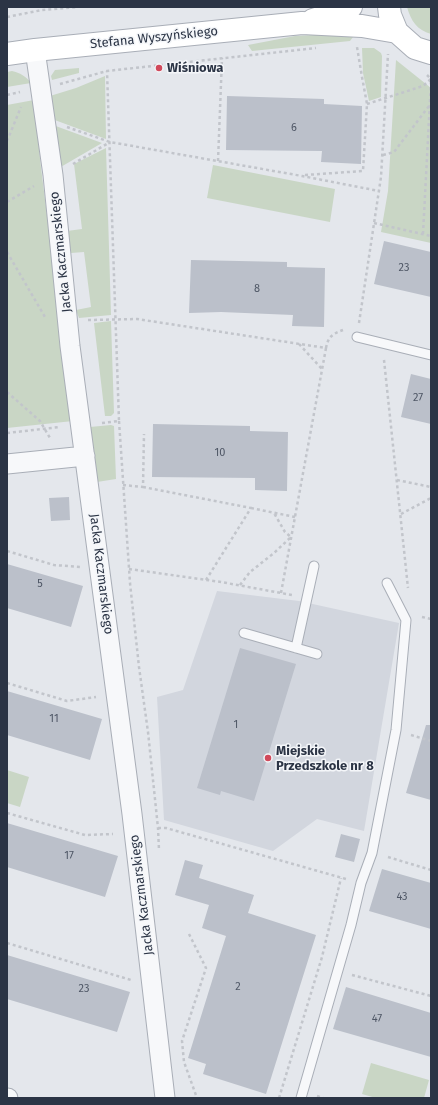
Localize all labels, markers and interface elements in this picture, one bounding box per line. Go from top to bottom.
street label: Stefana Wyszyńskiego [89,24,219,52]
place label: Wiśniowa [167,60,223,76]
marker: Wiśniowa [154,63,164,73]
house number: 6 [291,121,297,135]
street label: Jacka Kaczmarskiego [47,191,75,313]
house number: 23 [399,261,409,275]
house number: 8 [254,282,260,296]
house number: 27 [413,391,423,405]
house number: 10 [215,446,225,460]
street label: Jacka Kaczmarskiego [86,513,116,635]
house number: 5 [37,577,43,591]
house number: 11 [49,712,59,726]
house number: 1 [234,718,238,732]
place label: Miejskie Przedszkole nr 8 [276,743,374,774]
marker: Miejskie Przedszkole nr 8 [263,753,273,763]
street label: Jacka Kaczmarskiego [127,834,157,956]
house number: 17 [64,849,74,863]
house number: 43 [396,890,408,904]
house number: 2 [235,980,241,994]
house number: 23 [79,982,89,996]
house number: 47 [372,1012,382,1026]

